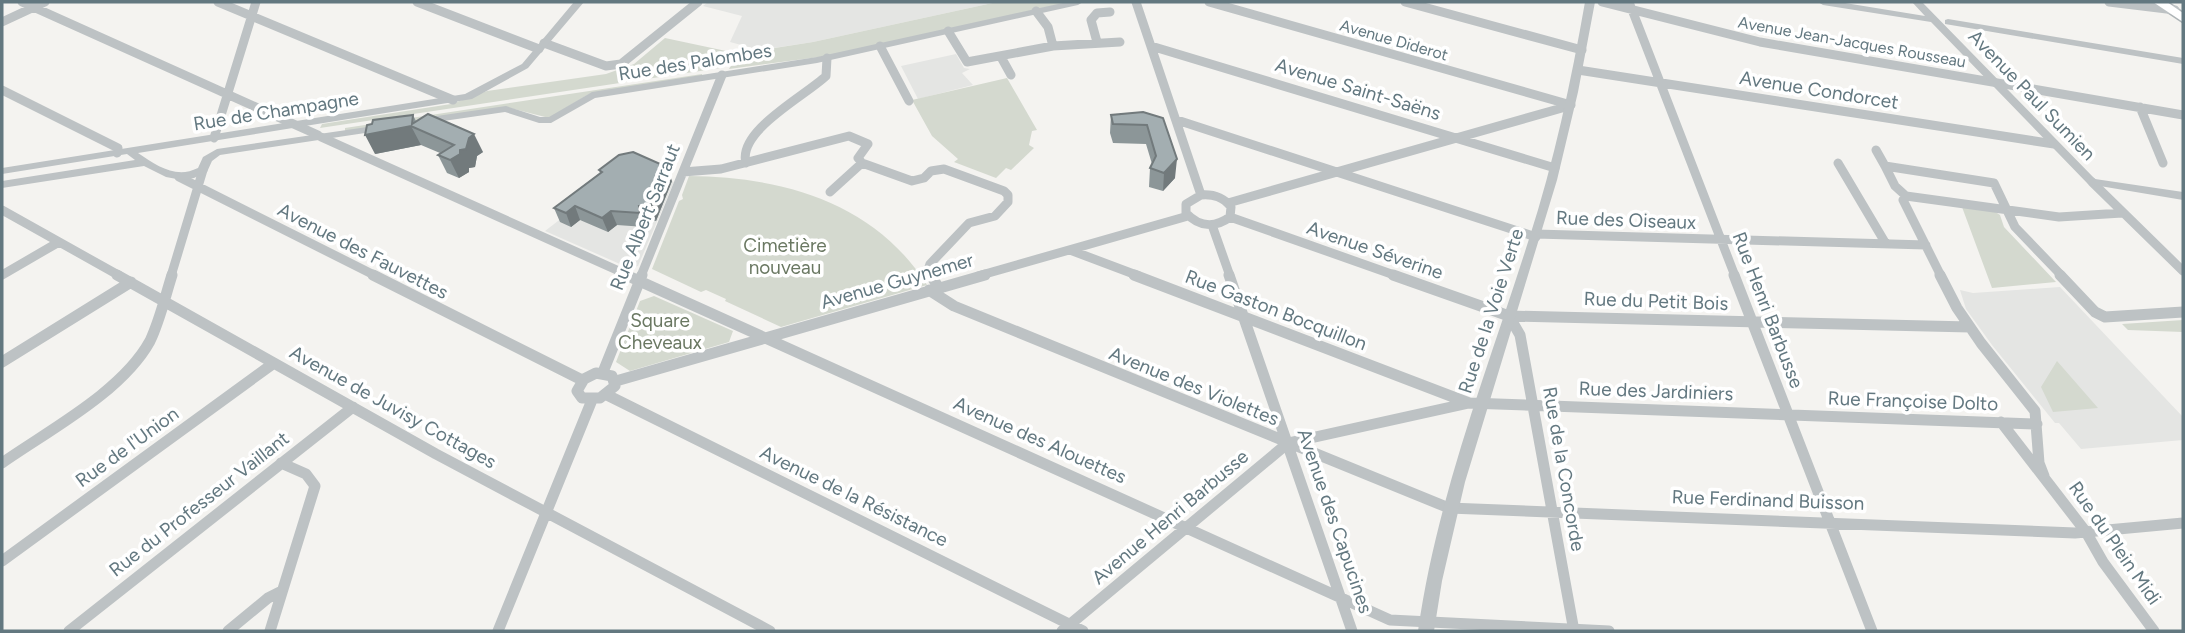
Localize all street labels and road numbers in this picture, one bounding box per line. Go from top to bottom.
street label: Avenue Jean-Jacques Rousseau [1737,13,1967,71]
street label: Avenue Diderot [1338,15,1450,65]
street label: Avenue Paul Sumien [1964,25,2100,165]
street label: Rue des Palombes [617,39,773,85]
street label: Avenue Saint-Saëns [1273,53,1444,125]
street label: Avenue Condorcet [1738,66,1900,114]
street label: Rue de Champagne [192,87,360,135]
street label: Rue Albert Sarraut [605,140,685,294]
street label: Avenue des Fauvettes [274,198,452,304]
street label: Rue des Oiseaux [1555,206,1697,234]
street label: Avenue Séverine [1304,216,1446,284]
street label: Rue de la Voie Verte [1453,226,1529,396]
street label: Rue Henri Barbusse [1728,228,1808,392]
street label: Avenue Guynemer [818,248,977,314]
street label: Rue Gaston Bocquillon [1182,265,1370,355]
street label: Rue du Petit Bois [1583,287,1729,315]
street label: Avenue de Juvisy Cottages [286,341,500,473]
street label: Avenue des Violettes [1106,341,1282,431]
street label: Rue des Jardiniers [1578,377,1734,405]
street label: Rue de la Concorde [1538,385,1590,553]
street label: Rue Françoise Dolto [1827,387,1999,415]
street label: Avenue des Alouettes [950,392,1130,489]
street label: Rue de l'Union [71,402,183,492]
street label: Avenue des Capucines [1293,426,1377,616]
street label: Rue du Professeur Vaillant [105,427,293,581]
street label: Avenue de la Résistance [756,440,952,552]
street label: Avenue Henri Barbusse [1087,445,1253,589]
street label: Rue du Plein Midi [2064,477,2166,609]
street label: Rue Ferdinand Buisson [1671,485,1865,515]

